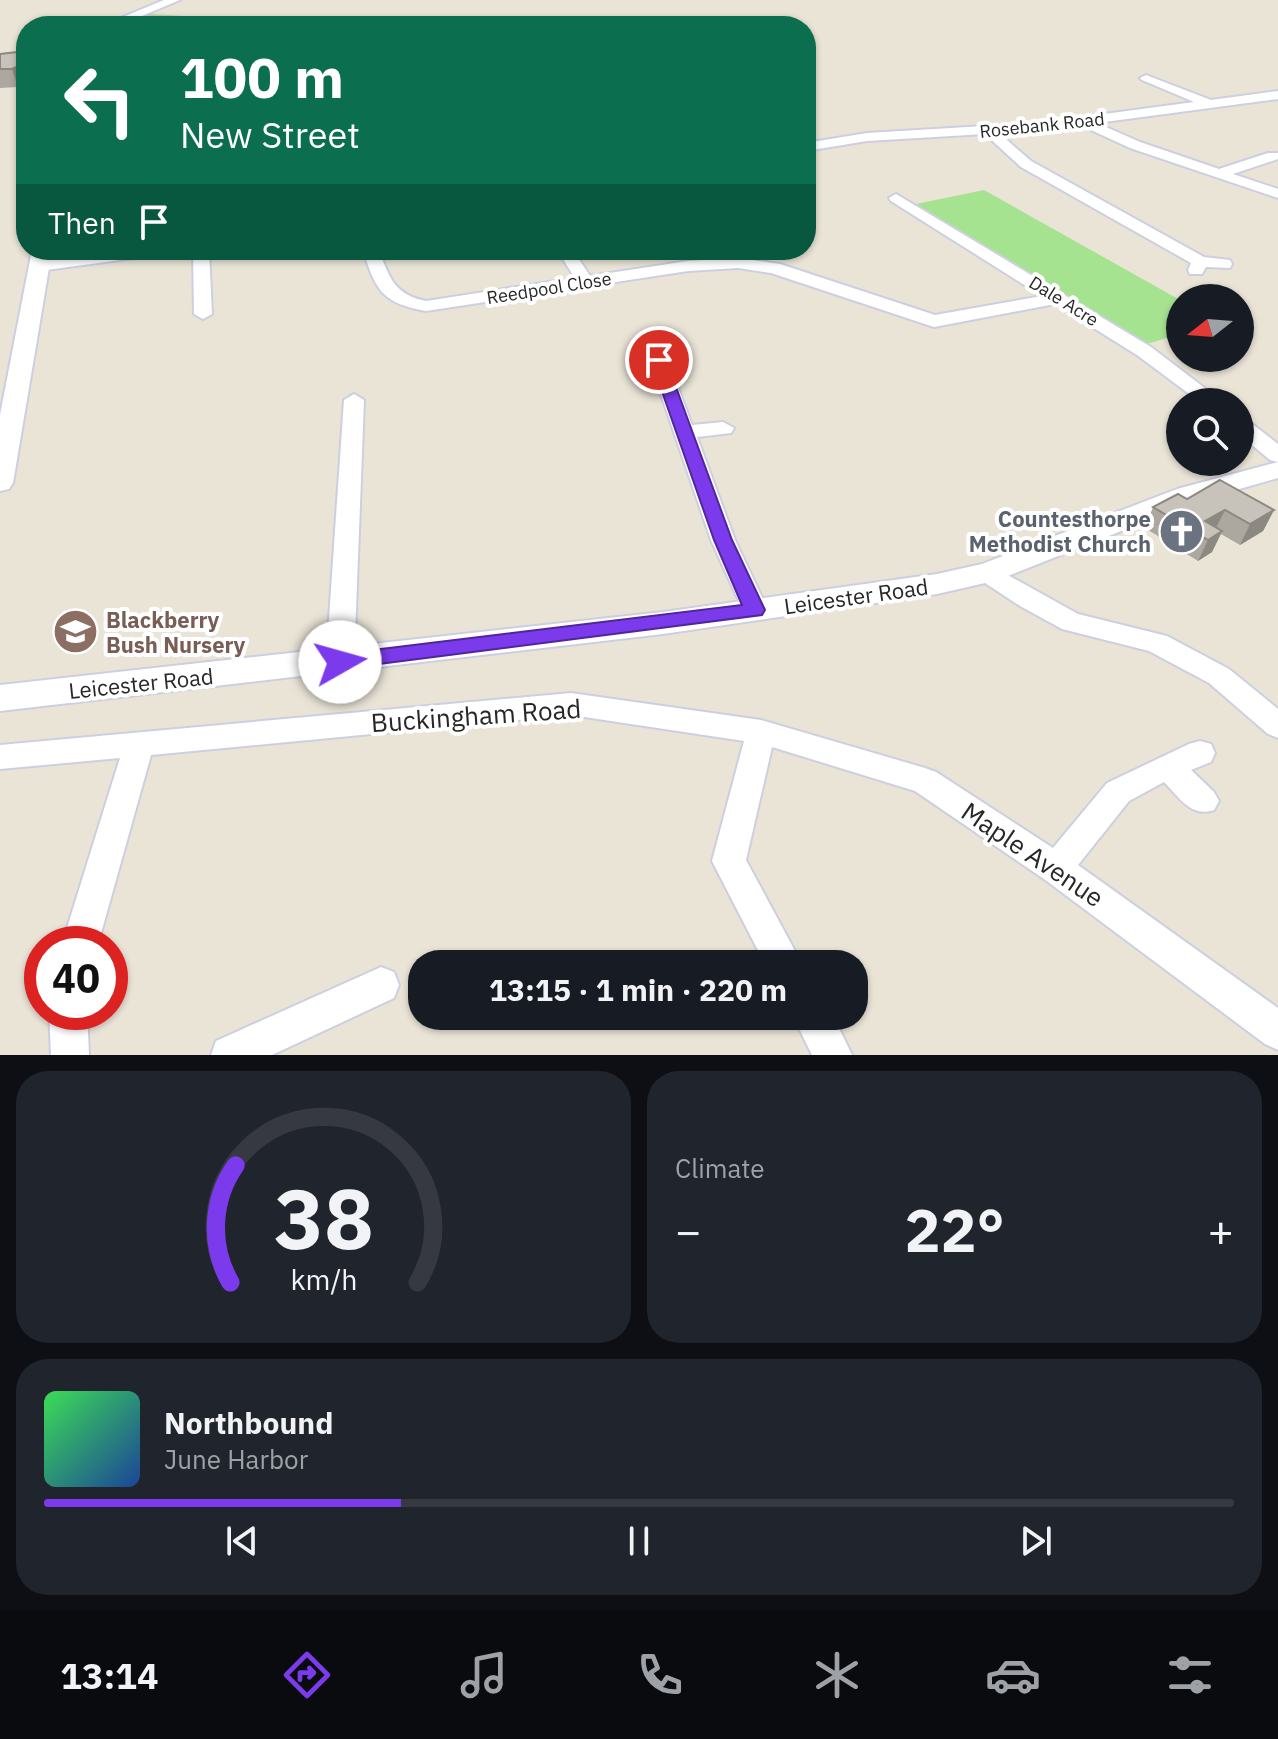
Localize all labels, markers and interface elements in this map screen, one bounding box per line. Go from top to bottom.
text: 100 m [180,41,344,113]
icon: left [48,48,152,152]
street label: Rosebank Road [978,107,1106,143]
text: New Street [180,111,360,158]
icon: arrive [132,200,176,244]
text: Then [48,203,116,242]
street label: Reedpool Close [485,267,613,309]
street label: Dale Acre [1025,271,1103,331]
north arrow [1166,284,1254,372]
map controls [1166,284,1254,476]
pin [625,326,693,394]
icon: arrive [637,338,681,382]
button: search [1166,388,1254,476]
place label: Countesthorpe Methodist Church [969,504,1151,558]
church icon: Countesthorpe Methodist Church [1158,507,1206,555]
street label: Leicester Road [782,572,930,620]
place label: Blackberry Bush Nursery [106,605,246,659]
school or university icon: Blackberry Bush Nursery [51,608,99,656]
position arrow [298,620,382,704]
street label: Leicester Road [67,661,215,705]
street label: Buckingham Road [370,691,582,739]
street label: Maple Avenue [955,794,1111,914]
speed limit sign: 40 [24,926,128,1030]
text: 13:15 · 1 min · 220 m [489,970,787,1009]
text: Climate [675,1151,765,1185]
text: 38 [274,1164,373,1272]
text: 22° [904,1190,1005,1269]
text: − [675,1202,701,1259]
text: + [1208,1202,1234,1259]
text: km/h [290,1261,357,1298]
text: Northbound [164,1403,333,1442]
text: June Harbor [164,1442,308,1476]
icon: previous [220,1519,264,1563]
icon: pause [617,1519,661,1563]
icon: next [1014,1519,1058,1563]
icon: directions [279,1647,335,1703]
icon: music [456,1647,512,1703]
icon: phone [632,1647,688,1703]
icon: climate [809,1647,865,1703]
icon: car [985,1647,1041,1703]
icon: filters [1162,1647,1218,1703]
text: 13:14 [60,1652,159,1699]

